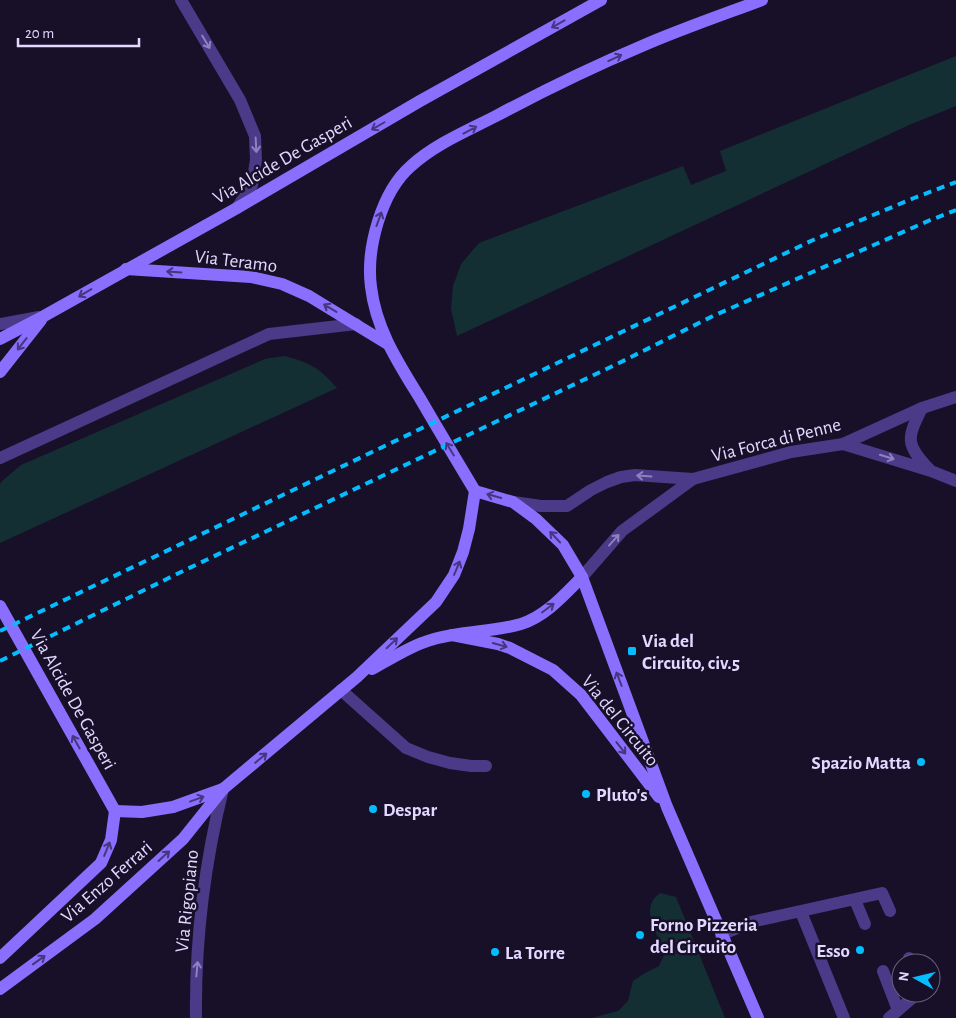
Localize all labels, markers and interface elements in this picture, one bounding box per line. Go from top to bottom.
scale bar [18,15,139,47]
one-way arrow [552,19,566,29]
text: 20 m [25,26,54,41]
one-way arrow [201,34,211,48]
one-way arrow [608,53,623,63]
street label: Via Alcide De Gasperi [210,113,355,208]
one-way arrow [371,121,385,131]
one-way arrow [462,125,477,135]
one-way arrow [251,137,260,153]
one-way arrow [375,212,384,227]
street label: Via Teramo [193,247,278,276]
one-way arrow [167,268,183,277]
one-way arrow [78,288,93,298]
one-way arrow [323,303,337,314]
one-way arrow [17,337,28,350]
street label: Via Forca di Penne [710,415,843,466]
one-way arrow [445,443,455,457]
one-way arrow [879,453,895,463]
one-way arrow [637,471,653,481]
one-way arrow [487,491,503,501]
one-way arrow [549,530,561,543]
one-way arrow [608,534,619,547]
one-way arrow [454,560,463,575]
one-way arrow [542,603,555,614]
street label: Via Alcide De Gasperi [26,627,119,773]
place label: Via del Circuito, civ.5 [642,632,740,673]
one-way arrow [386,637,398,649]
one-way arrow [492,641,508,651]
marker: Via del Circuito, civ.5 [626,645,638,657]
street label: Via del Circuito [578,672,662,770]
one-way arrow [614,672,623,687]
one-way arrow [71,735,81,750]
one-way arrow [616,741,627,754]
one-way arrow [254,752,267,764]
place label: Spazio Matta [811,754,911,773]
marker: Spazio Matta [915,756,927,768]
place label: Pluto's [596,786,648,805]
marker: Pluto's [580,788,592,800]
one-way arrow [188,794,204,803]
place label: Despar [383,801,438,820]
marker: Despar [367,803,379,815]
street label: Via Enzo Ferrari [58,838,156,927]
one-way arrow [103,842,112,857]
street label: Via Rigopiano [173,849,202,953]
one-way arrow [158,850,171,862]
place label: Forno Pizzeria del Circuito [650,916,757,957]
marker: Forno Pizzeria del Circuito [634,929,646,941]
place label: Esso [816,942,850,961]
place label: La Torre [505,944,565,963]
marker: Esso [854,944,866,956]
marker: La Torre [489,946,501,958]
north arrow [891,953,941,1003]
one-way arrow [32,955,46,965]
one-way arrow [192,962,202,978]
text: N [897,971,912,982]

